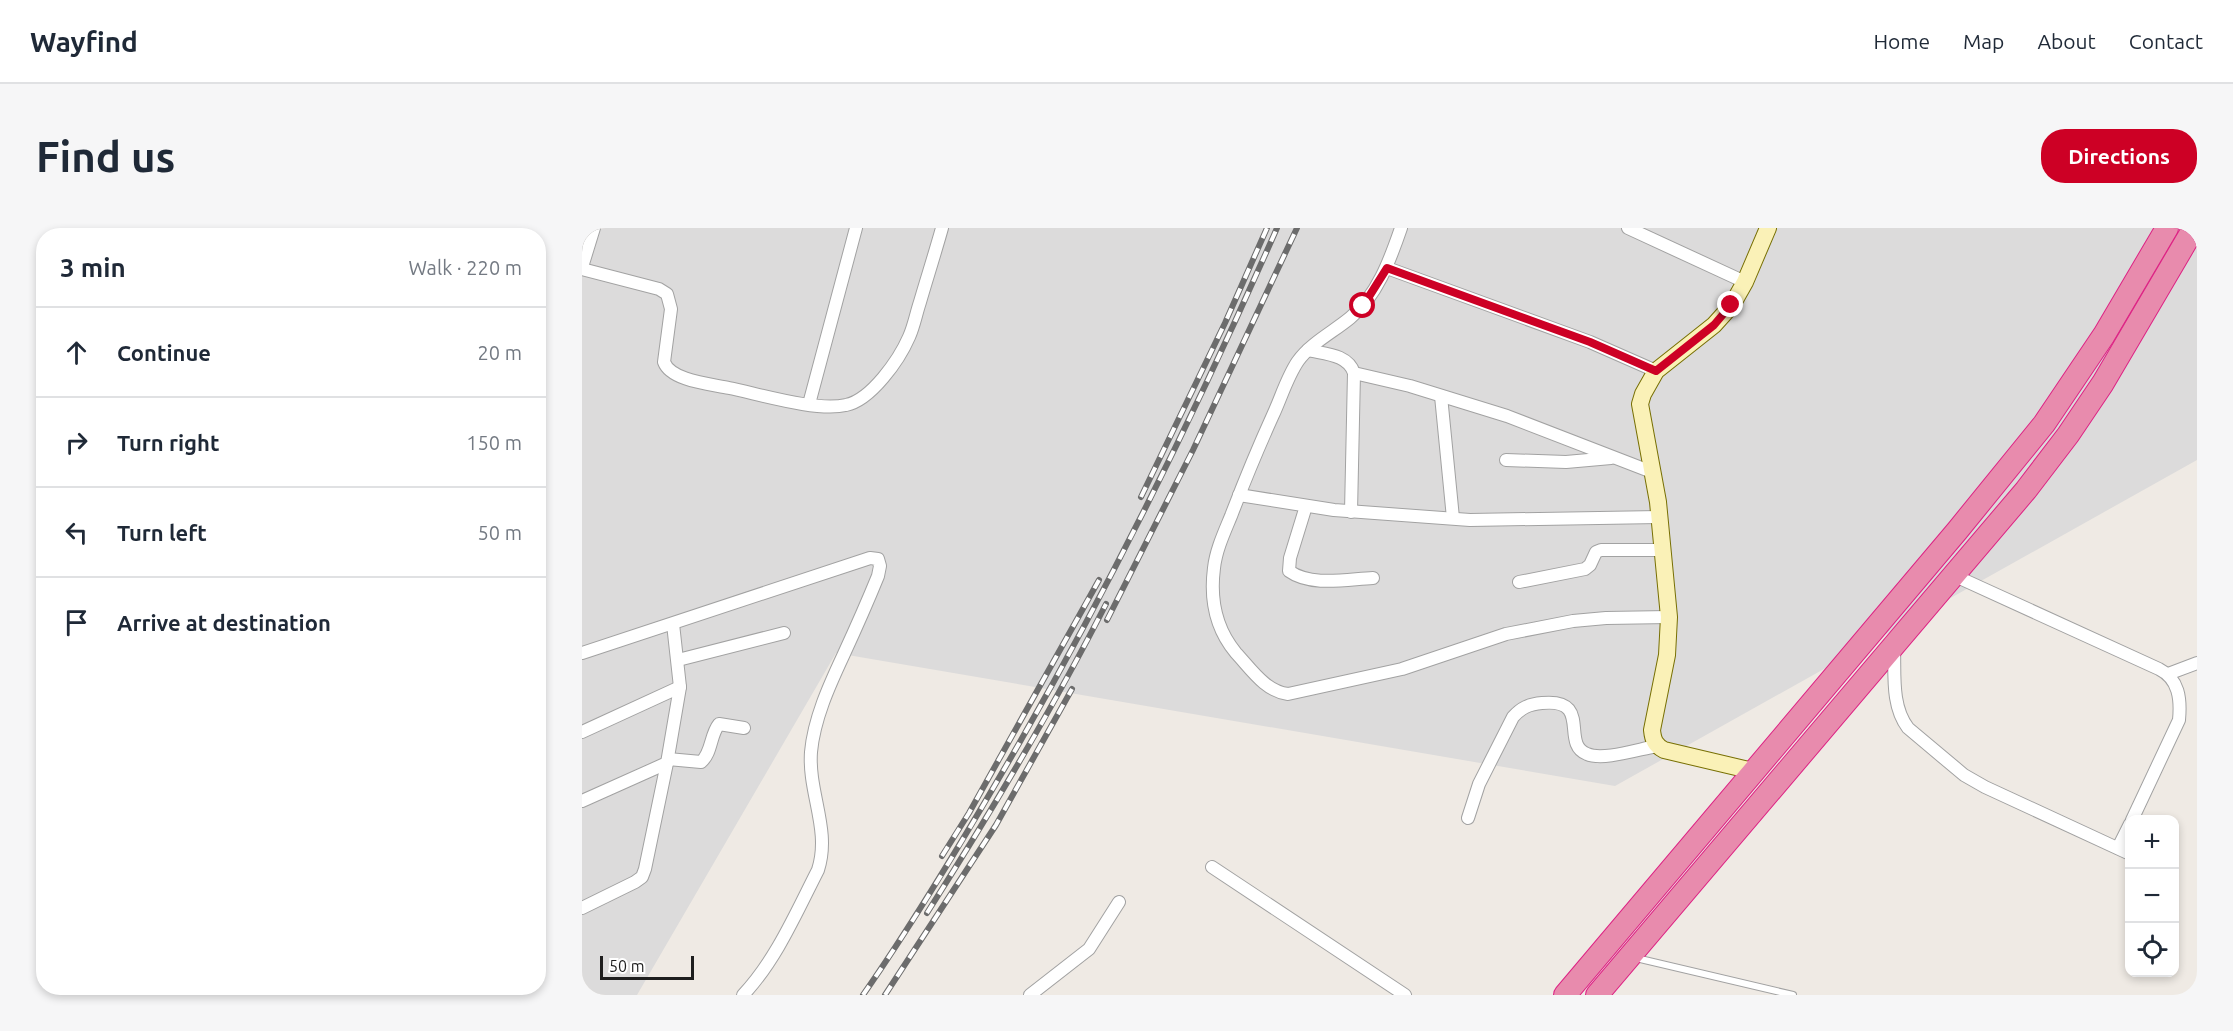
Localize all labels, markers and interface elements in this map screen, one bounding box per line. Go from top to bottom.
text: Wayfind [30,26,138,57]
text: Home [1873,29,1930,53]
text: Map [1963,29,2004,53]
text: About [2037,29,2096,53]
text: Contact [2129,29,2203,53]
button: Directions [2041,129,2197,183]
text: Find us [36,133,175,180]
text: 3 min [60,253,126,282]
text: Walk · 220 m [409,256,522,279]
route end [1717,291,1743,317]
route start [1349,292,1375,318]
icon: ahead [60,336,93,369]
text: Continue [117,340,211,365]
text: 20 m [478,341,522,364]
icon: right [60,426,93,459]
text: Turn right [117,430,219,455]
text: 150 m [466,431,522,454]
icon: left [60,516,93,549]
text: Turn left [117,520,207,545]
text: 50 m [478,521,522,544]
icon: arrive [60,606,93,639]
text: Arrive at destination [117,610,331,635]
map controls [2125,815,2179,977]
button: + [2125,815,2179,869]
button: − [2125,869,2179,923]
button: locate [2125,923,2179,977]
scale bar [600,953,694,980]
text: 50 m [609,957,645,975]

